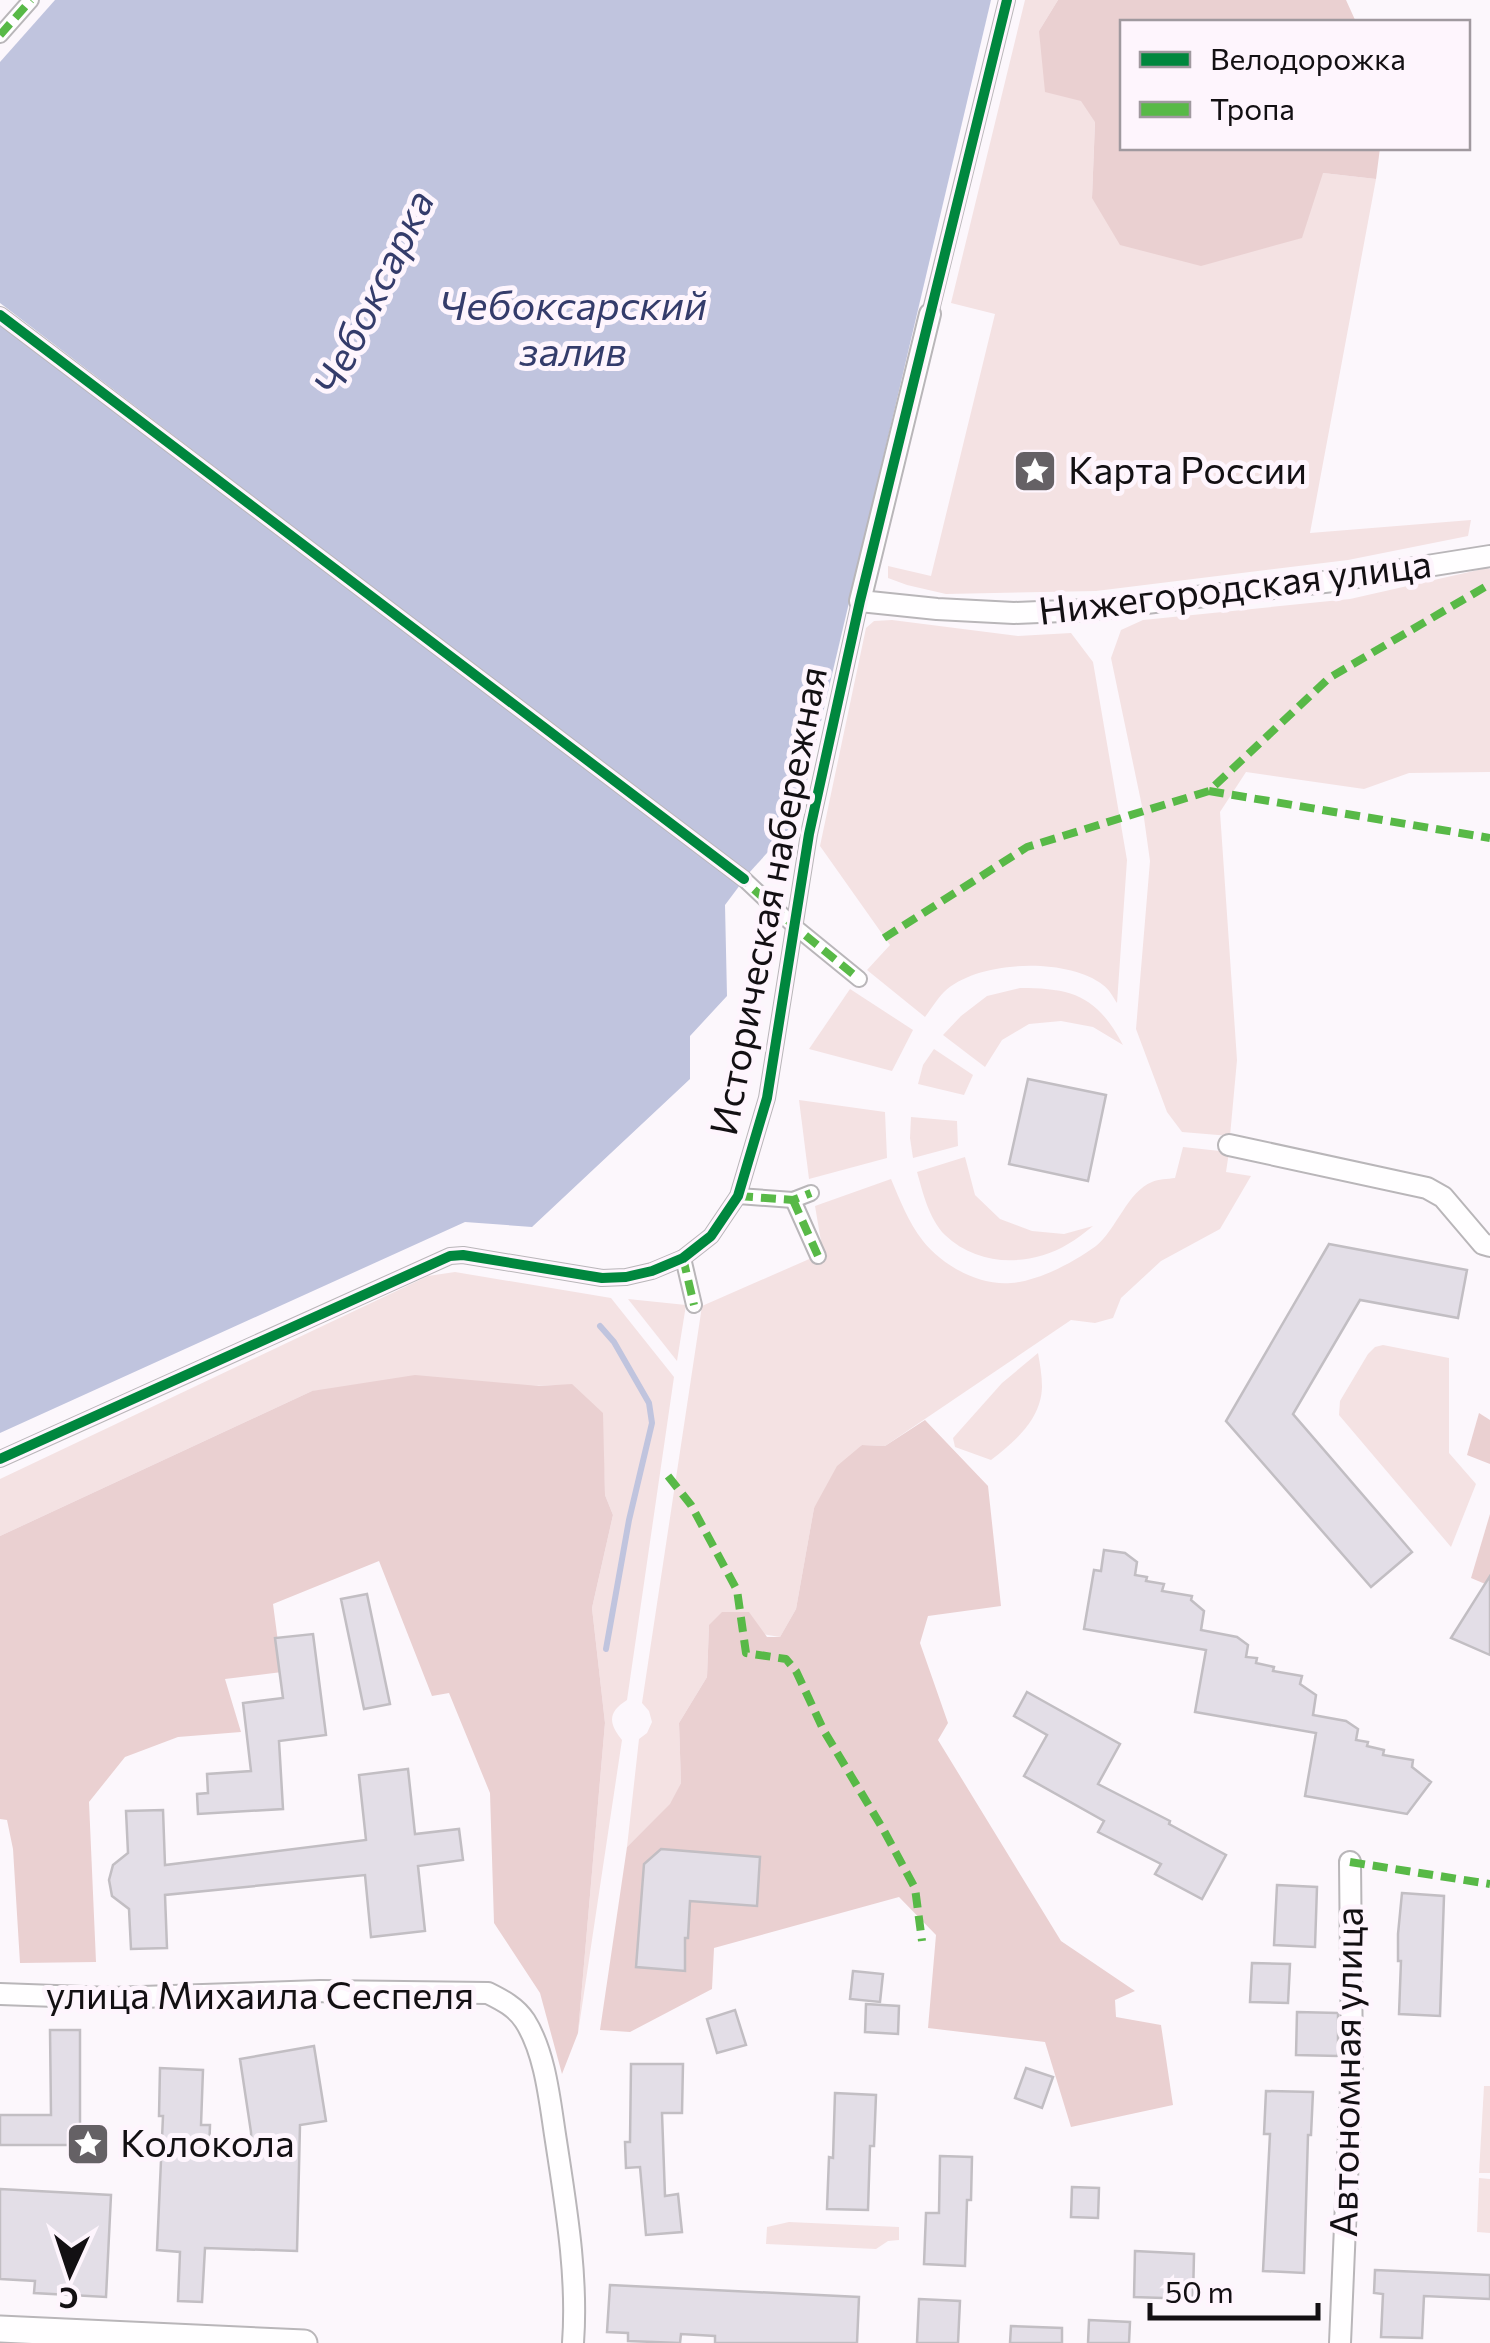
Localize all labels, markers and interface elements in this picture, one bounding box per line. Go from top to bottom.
legend [1120,20,1470,150]
text: Велодорожка [1210,39,1406,76]
text: Тропа [1210,89,1295,126]
water label: Чебоксарка [301,181,443,403]
water label: Чебоксарский залив [439,279,707,374]
place label: Карта России [1068,445,1307,492]
place icon: Карта России [1012,448,1058,494]
street label: Нижегородская улица [1036,538,1434,633]
street label: Историческая набережная [698,662,835,1139]
street label: Автономная улица [1318,1906,1371,2238]
street label: улица Михаила Сеспеля [46,1970,474,2017]
place label: Колокола [120,2118,295,2165]
place icon: Колокола [65,2121,111,2167]
north arrow [20,2223,120,2323]
scale bar [1150,2258,1318,2320]
text: 50 m [1165,2272,1234,2309]
text: С [58,2281,79,2316]

